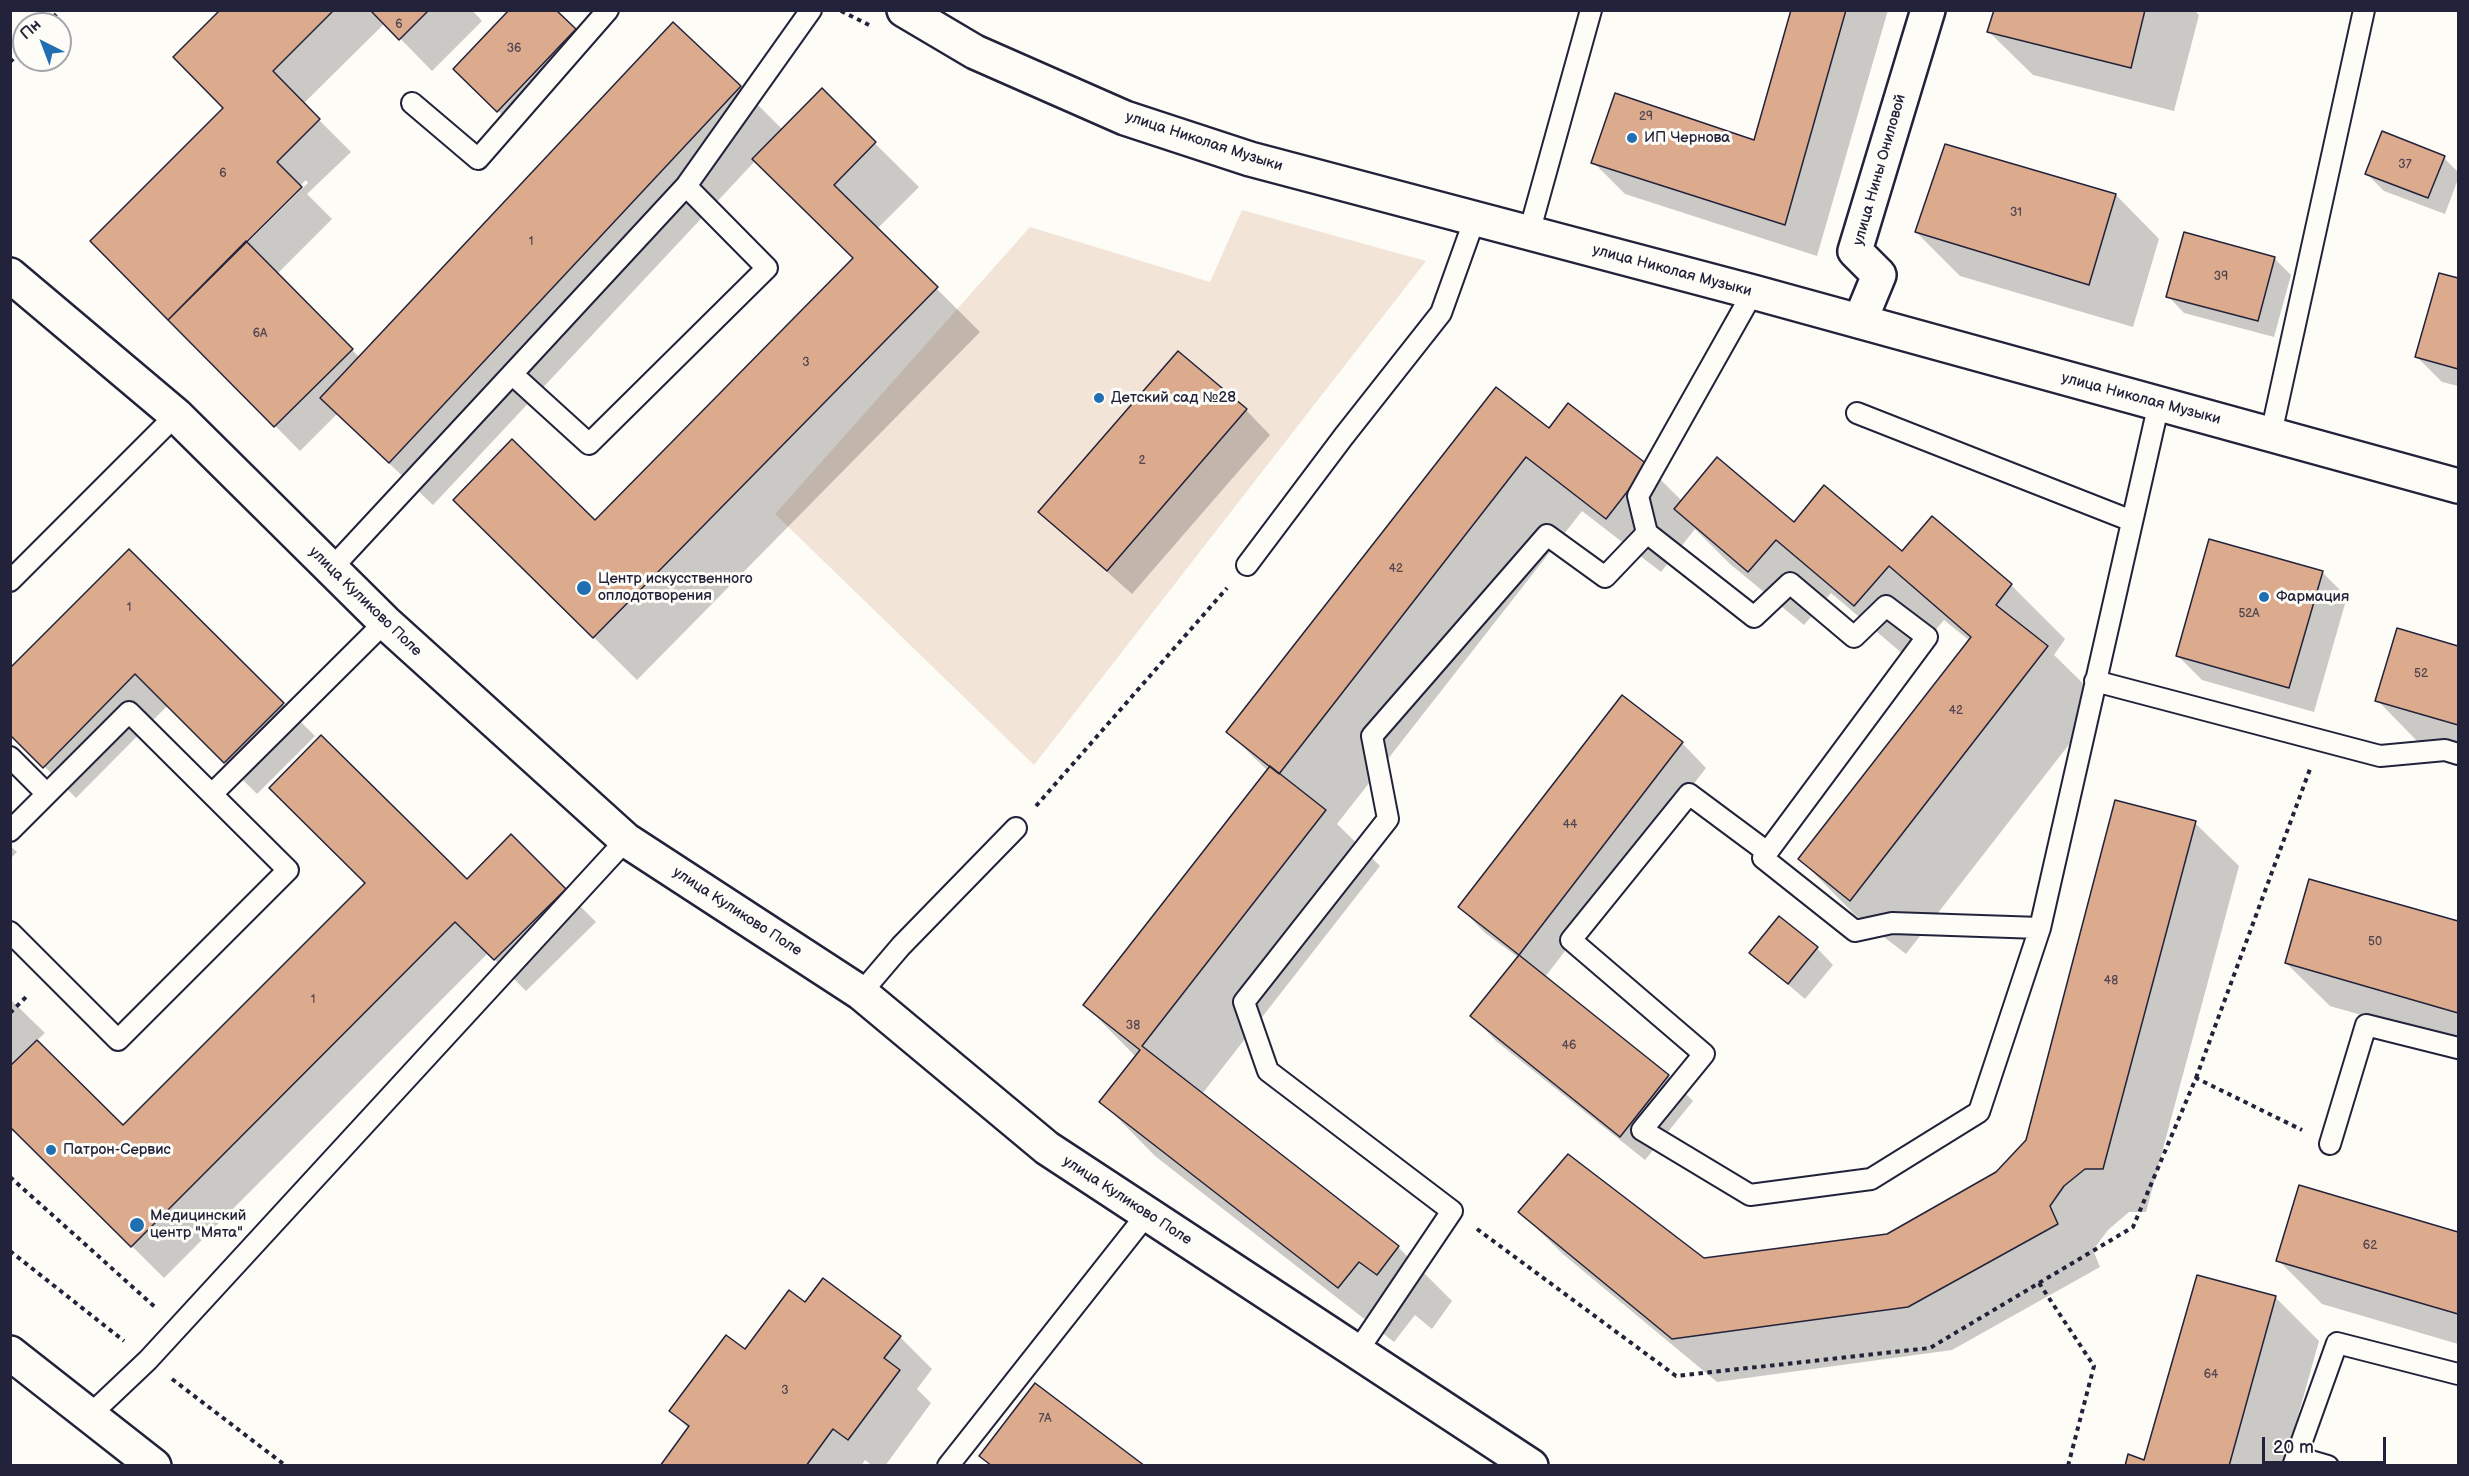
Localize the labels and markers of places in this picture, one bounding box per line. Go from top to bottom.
place label: ИП Чернова [1644,129,1730,147]
marker: ИП Чернова [1625,131,1639,145]
place label: Детский сад №28 [1111,389,1236,407]
marker: Детский сад №28 [1092,391,1106,405]
place label: Центр искусственного оплодотворения [598,570,752,605]
marker: Центр искусственного оплодотворения [575,579,593,597]
place label: Фармация [2276,588,2349,606]
marker: Фармация [2257,590,2271,604]
place label: Патрон-Сервис [63,1141,171,1159]
marker: Патрон-Сервис [44,1143,58,1157]
place label: Медицинский центр "Мята" [150,1207,246,1242]
marker: Медицинский центр "Мята" [128,1216,146,1234]

